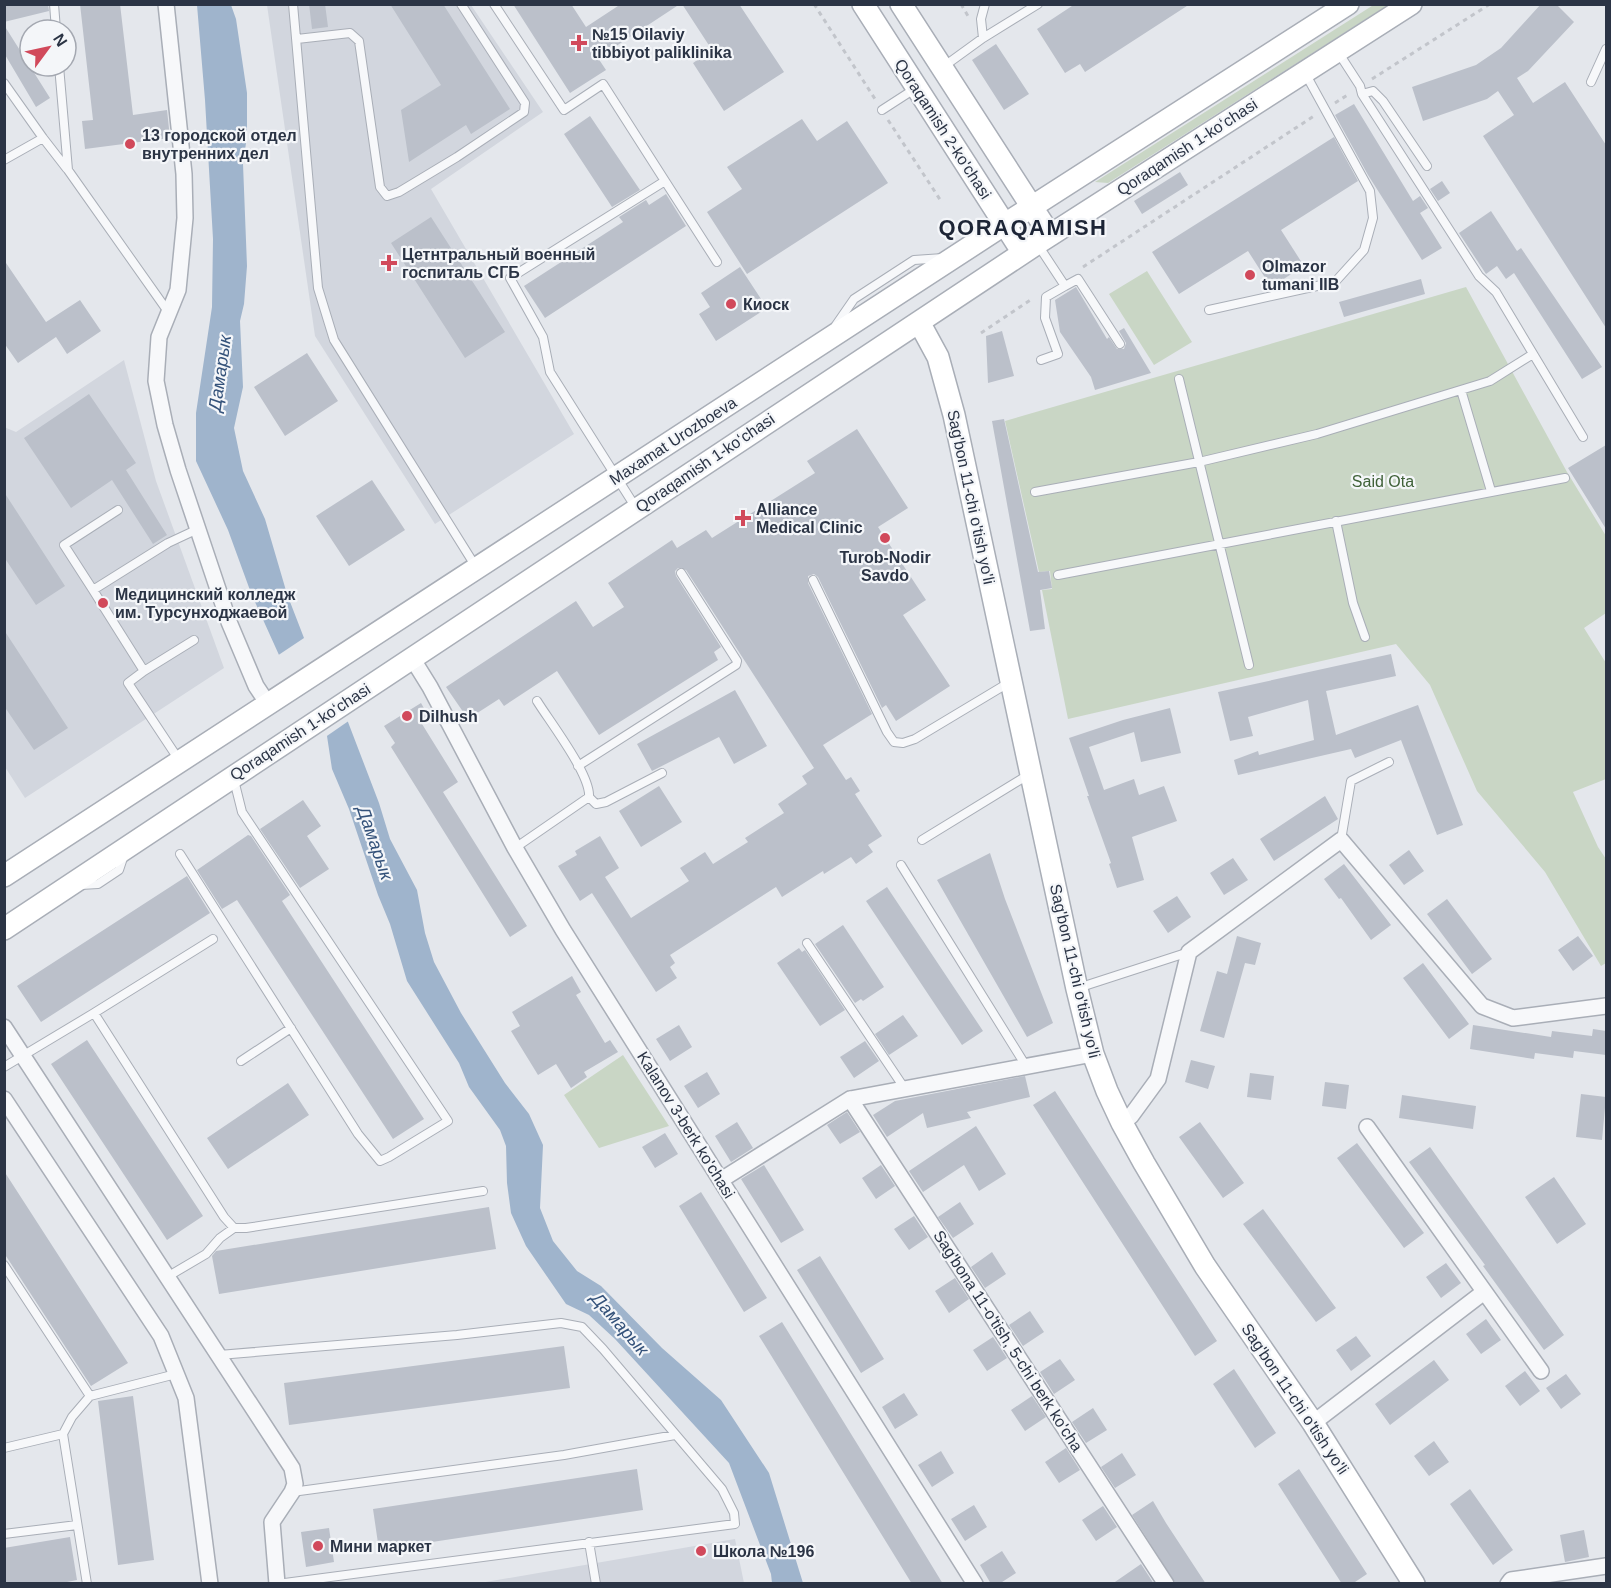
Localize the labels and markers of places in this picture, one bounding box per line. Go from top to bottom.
place label: №15 Oilaviy tibbiyot paliklinika [592,26,732,61]
marker: №15 Oilaviy tibbiyot paliklinika [570,34,588,52]
place label: 13 городской отдел внутренних дел [142,127,297,162]
marker: 13 городской отдел внутренних дел [123,137,137,151]
place label: Цетнтральный военный госпиталь СГБ [402,246,595,281]
marker: Цетнтральный военный госпиталь СГБ [380,254,398,272]
place label: Olmazor tumani IIB [1262,258,1339,293]
marker: Olmazor tumani IIB [1243,268,1257,282]
place label: Киоск [743,296,790,313]
marker: Киоск [724,297,738,311]
place label: Alliance Medical Clinic [756,501,863,536]
marker: Alliance Medical Clinic [734,509,752,527]
marker: Turob-Nodir Savdo [878,531,892,545]
place label: Turob-Nodir Savdo [839,549,931,584]
place label: Медицинский колледж им. Турсунходжаевой [115,586,296,621]
marker: Медицинский колледж им. Турсунходжаевой [96,596,110,610]
place label: Dilhush [419,708,478,725]
marker: Dilhush [400,709,414,723]
place label: Мини маркет [330,1538,432,1555]
marker: Мини маркет [311,1539,325,1553]
place label: Школа №196 [713,1543,814,1560]
marker: Школа №196 [694,1544,708,1558]

